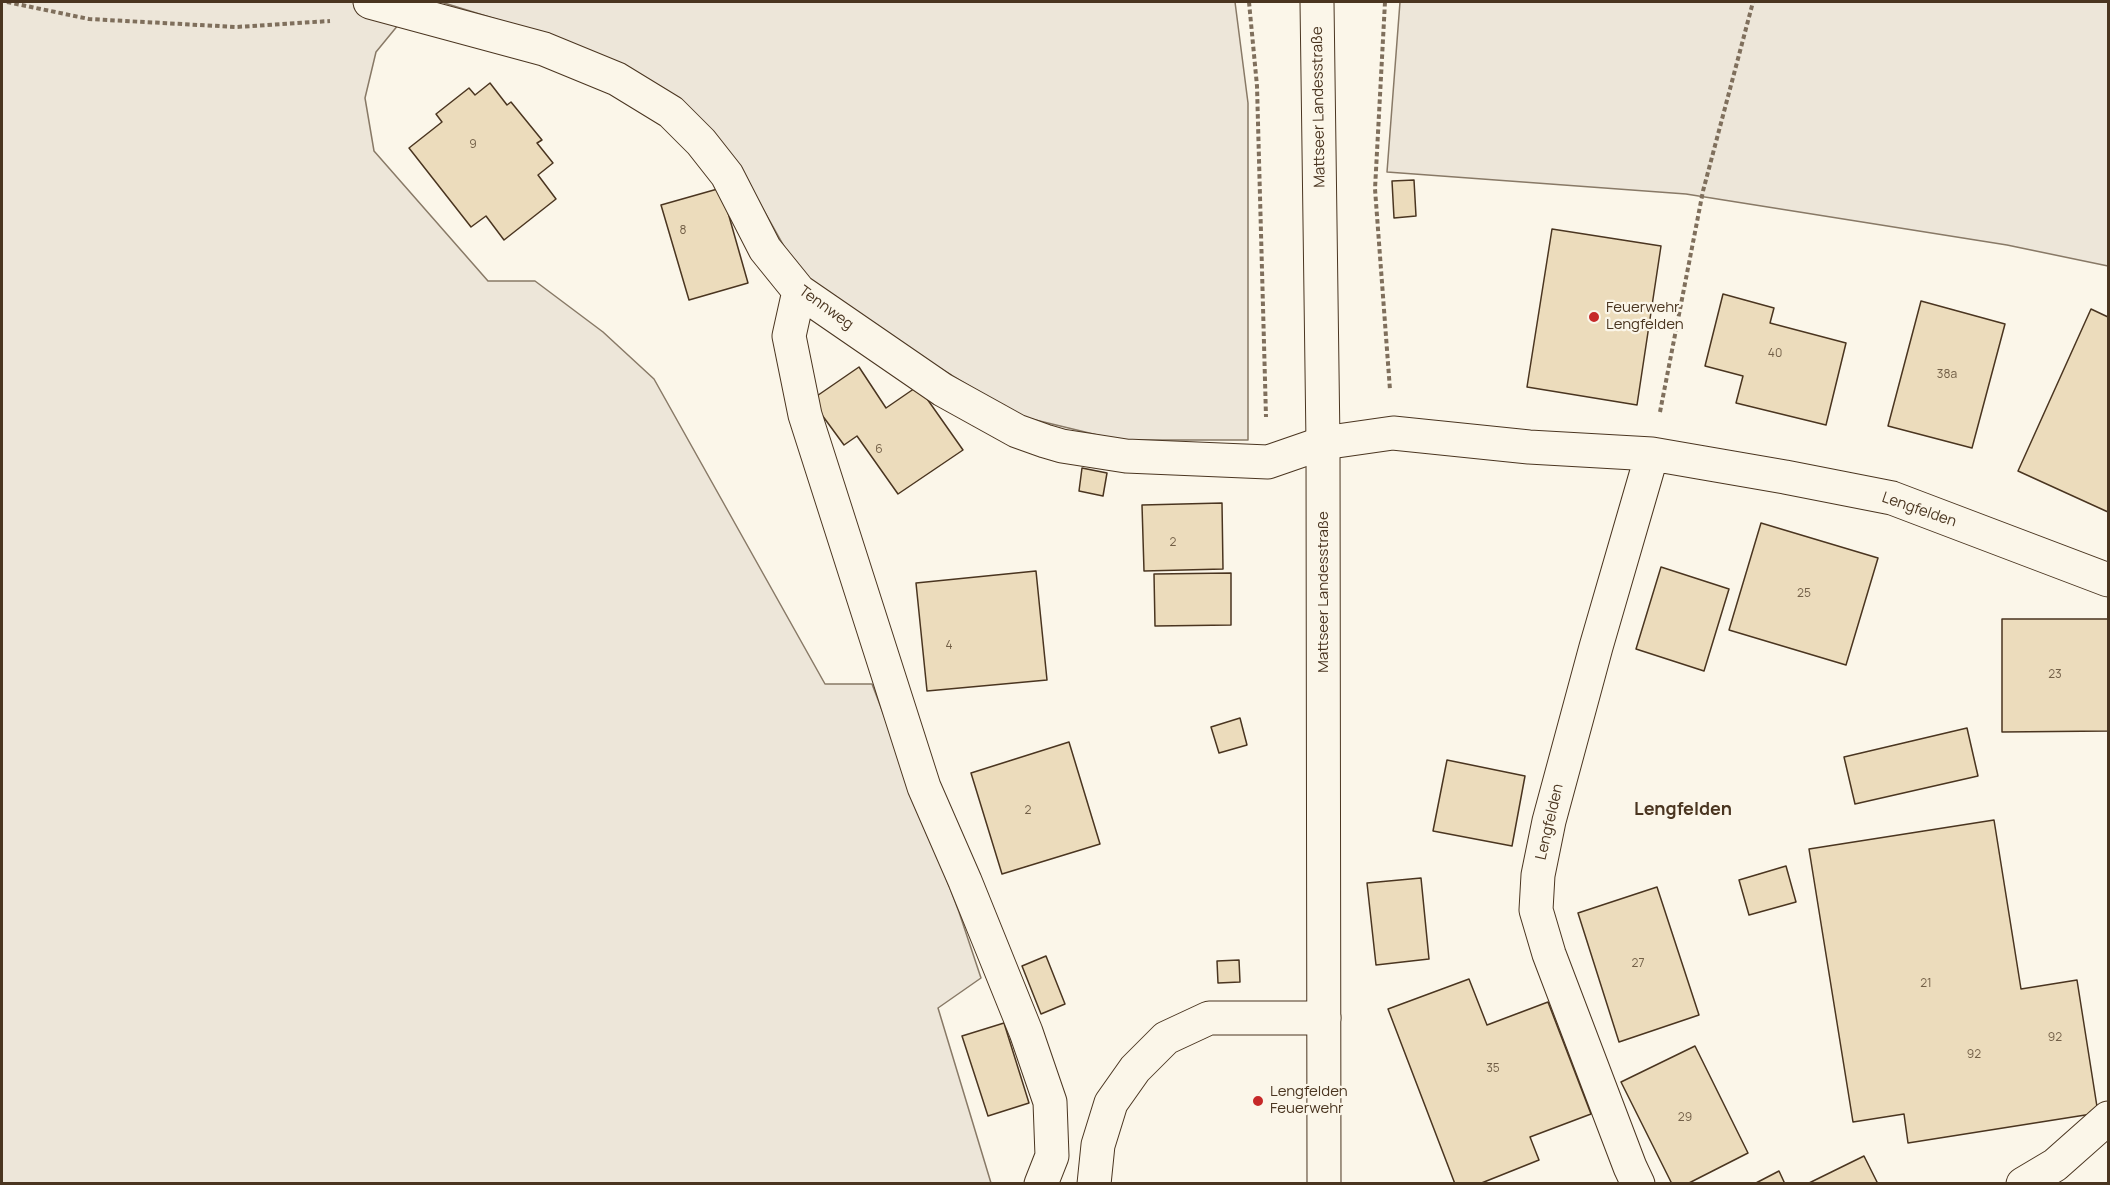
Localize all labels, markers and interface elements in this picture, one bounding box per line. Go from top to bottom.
street label: Mattseer Landesstraße [1309,26,1329,188]
house number: 9 [469,138,477,152]
house number: 8 [680,224,686,238]
street label: Tennweg [795,282,857,334]
place label: Feuerwehr Lengfelden [1606,299,1684,334]
marker: Feuerwehr Lengfelden [1587,310,1601,324]
house number: 40 [1768,347,1782,361]
house number: 38a [1937,368,1957,382]
house number: 6 [875,443,883,457]
street label: Lengfelden [1879,489,1959,531]
street label: Mattseer Landesstraße [1315,511,1333,673]
house number: 2 [1170,536,1176,550]
house number: 25 [1797,587,1811,601]
house number: 4 [945,639,953,653]
house number: 23 [2048,668,2062,682]
street label: Lengfelden [1533,782,1567,862]
district label: Lengfelden [1634,799,1732,821]
house number: 2 [1025,804,1031,818]
house number: 27 [1632,957,1644,971]
house number: 21 [1920,977,1932,991]
house number: 92 [2048,1031,2062,1045]
house number: 92 [1967,1048,1981,1062]
house number: 35 [1486,1062,1500,1076]
place label: Lengfelden Feuerwehr [1270,1083,1348,1118]
marker: Lengfelden Feuerwehr [1251,1094,1265,1108]
house number: 29 [1678,1111,1692,1125]

